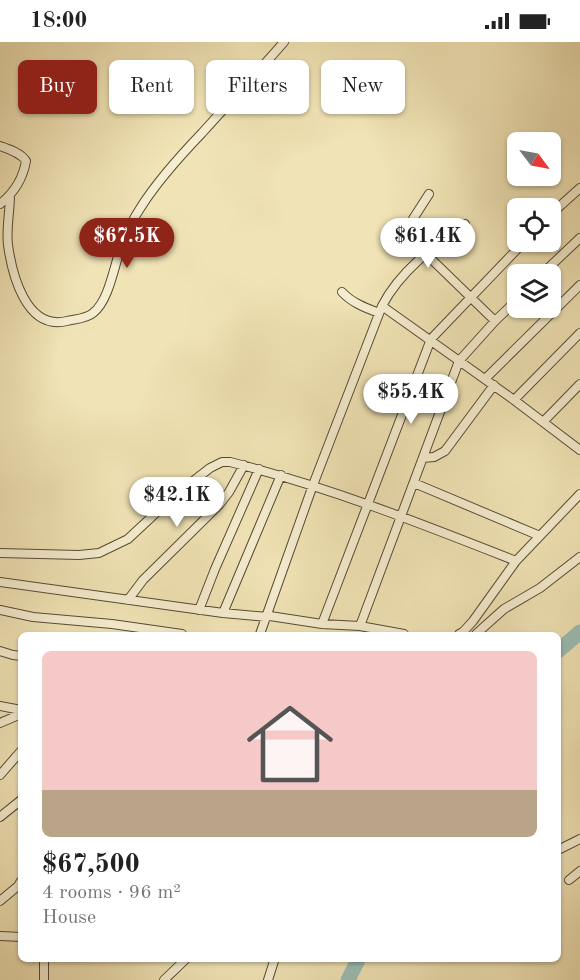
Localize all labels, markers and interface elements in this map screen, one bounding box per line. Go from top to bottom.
text: 18:00 [30,10,87,32]
chip: Buy [18,60,97,114]
chip: Rent [109,60,194,114]
chip: Filters [206,60,309,114]
chip: New [321,60,405,114]
north arrow [507,132,561,186]
map controls [507,132,561,318]
button: locate [507,198,561,252]
pin: $67.5K [78,218,176,269]
pin: $61.4K [379,218,477,269]
text: $67.5K [93,227,161,247]
text: $61.4K [394,227,462,247]
button: layers [507,264,561,318]
pin: $55.4K [362,374,460,425]
text: $55.4K [377,383,445,403]
pin: $42.1K [128,477,226,528]
text: $42.1K [143,486,211,506]
icon: home [236,690,344,798]
text: $67,500 [42,852,140,878]
text: 4 rooms · 96 m² [42,883,181,903]
text: House [42,908,96,928]

